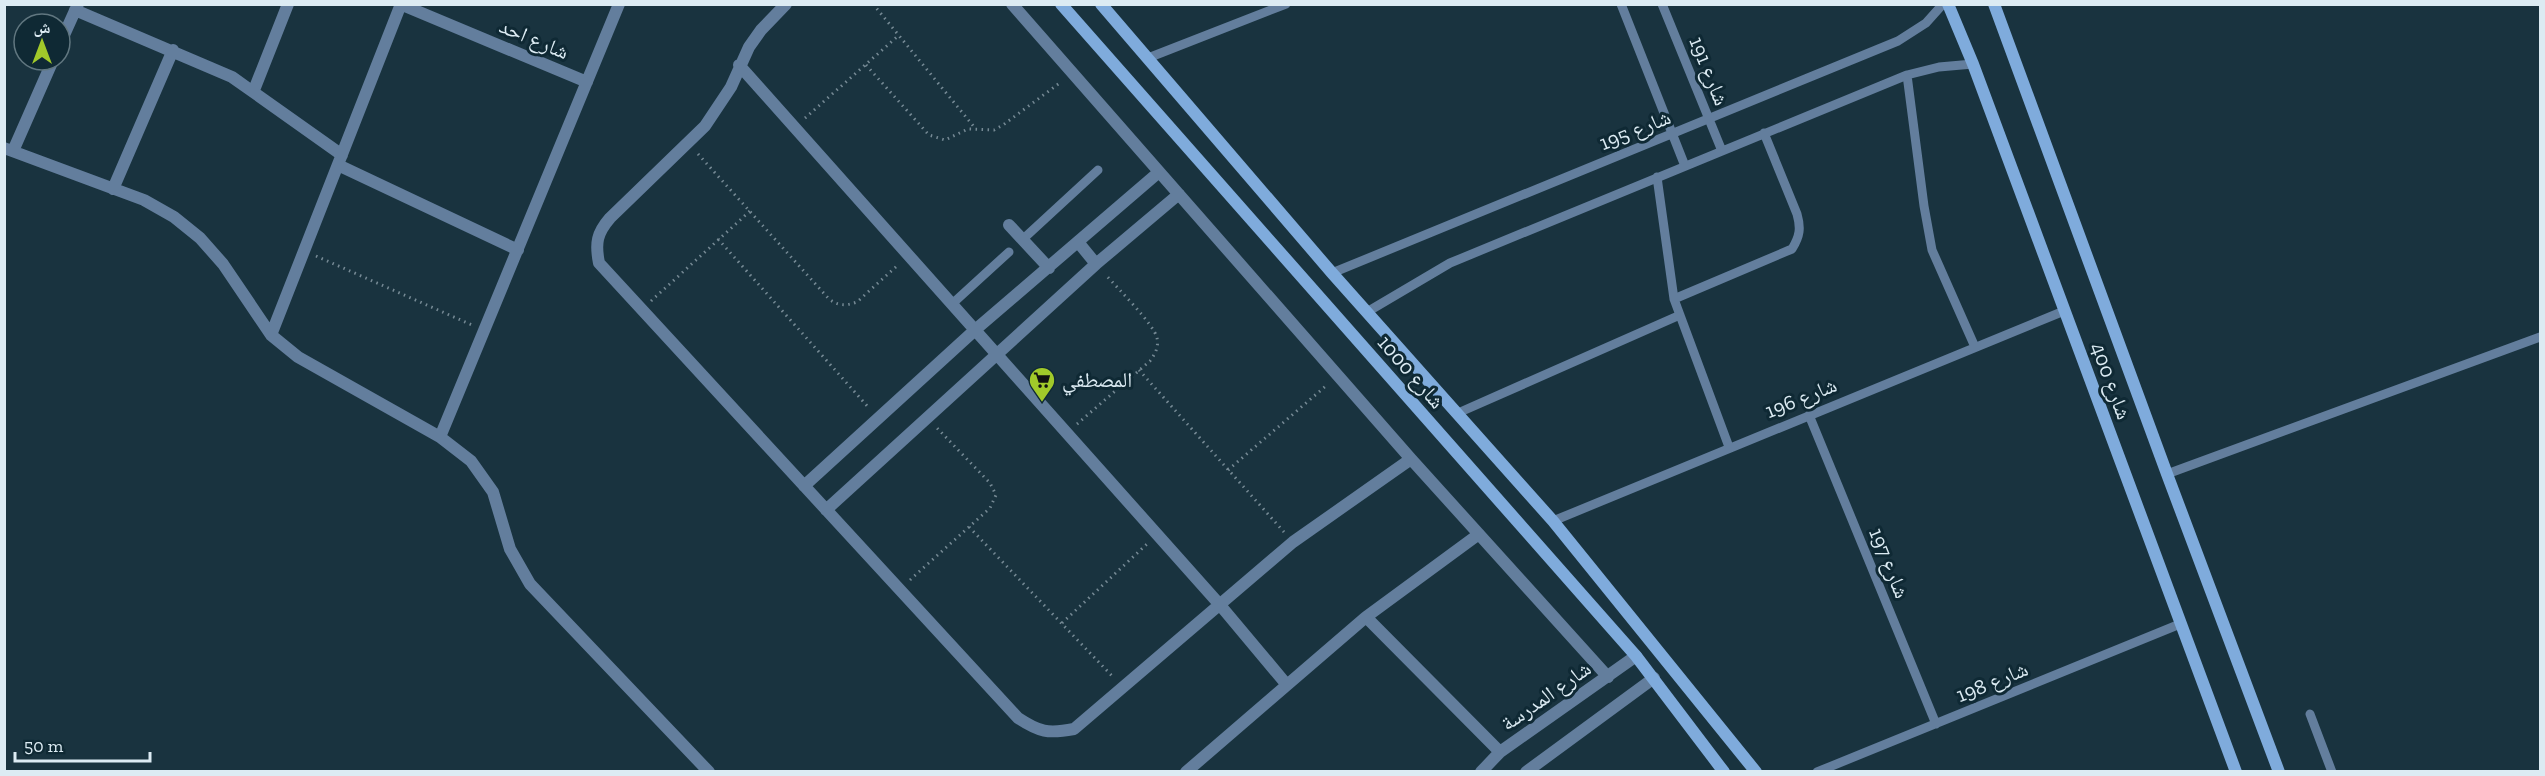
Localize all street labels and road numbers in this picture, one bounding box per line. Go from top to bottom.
street label: شارع احد [495,13,573,65]
street label: شارع 191 [1683,33,1735,109]
street label: شارع 195 [1595,104,1675,156]
street label: شارع 1000 [1372,330,1450,414]
street label: شارع 400 [2085,339,2137,423]
street label: شارع 196 [1761,372,1841,424]
street label: شارع 197 [1863,524,1915,602]
street label: شارع المدرسة [1496,655,1596,737]
street label: شارع 198 [1952,656,2032,708]

